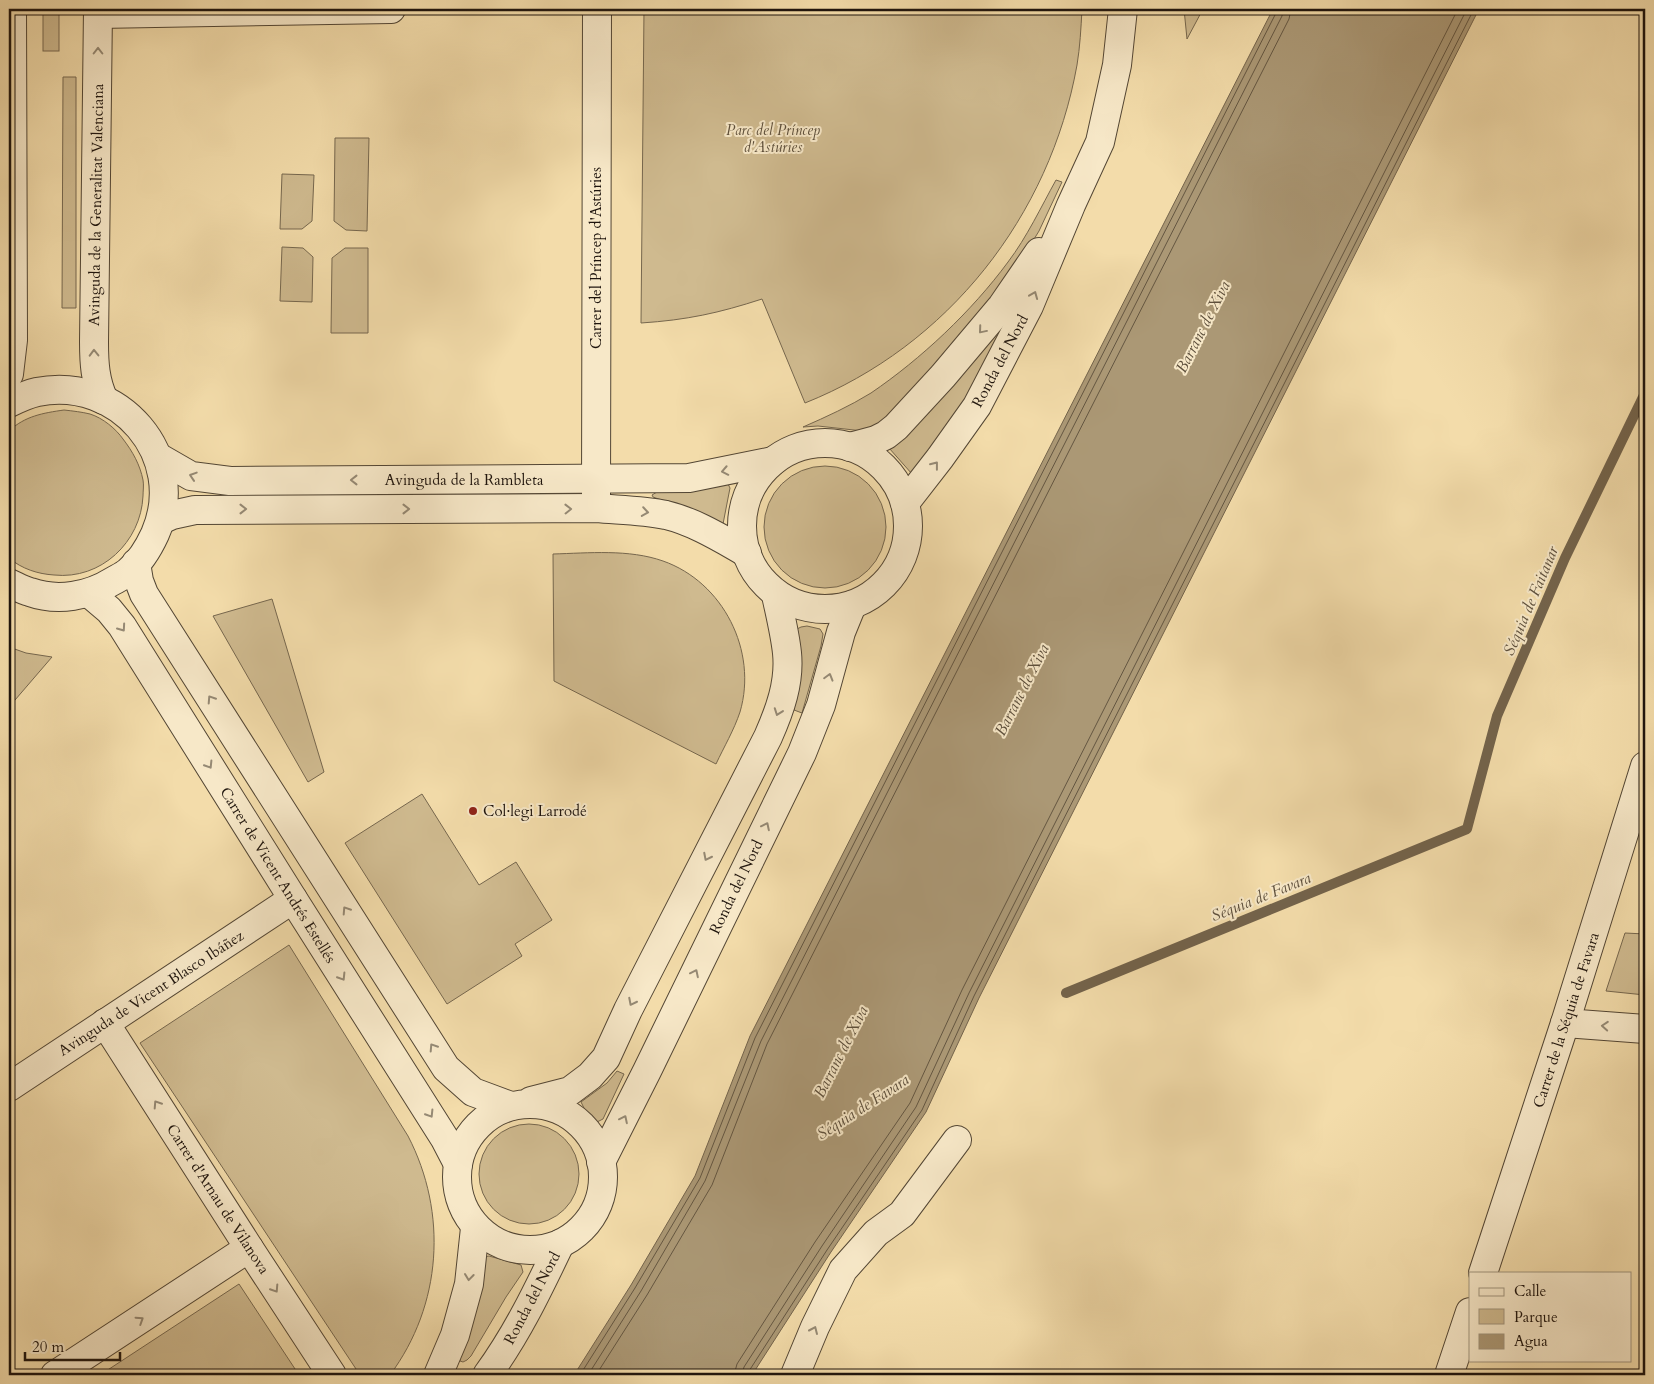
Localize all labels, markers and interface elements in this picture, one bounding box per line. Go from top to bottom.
one-way arrow [93,47,103,54]
street label: Avinguda de la Generalitat Valenciana [84,83,108,326]
park label: Parc del Príncep d'Astúries [726,120,820,157]
street label: Carrer del Príncep d'Astúries [586,167,606,349]
water label: Barranc de Xiva [1170,277,1236,377]
one-way arrow [1028,291,1038,300]
street label: Ronda del Nord [967,311,1033,411]
one-way arrow [978,325,987,334]
one-way arrow [89,349,99,357]
one-way arrow [929,461,938,471]
one-way arrow [721,465,730,476]
street label: Avinguda de la Rambleta [385,470,544,490]
one-way arrow [189,472,197,482]
one-way arrow [350,475,358,485]
one-way arrow [240,504,247,514]
one-way arrow [402,504,410,514]
one-way arrow [564,504,572,514]
one-way arrow [641,506,649,517]
water label: Séquia de Faitanar [1498,542,1564,659]
one-way arrow [116,622,125,631]
water label: Barranc de Xiva [989,640,1055,740]
one-way arrow [823,673,833,681]
one-way arrow [208,695,218,704]
one-way arrow [774,707,784,716]
one-way arrow [203,760,212,769]
street label: Carrer de Vicent Andrés Estellés [215,783,341,967]
place label: Col·legi Larrodé [483,801,587,821]
marker: Col·legi Larrodé [467,805,479,817]
one-way arrow [760,823,770,832]
street label: Ronda del Nord [705,837,767,937]
one-way arrow [703,852,713,861]
water label: Séquia de Favara [1208,867,1314,927]
one-way arrow [342,906,352,915]
street label: Avinguda de Vicent Blasco Ibáñez [54,925,248,1061]
street label: Carrer de la Séquia de Favara [1528,929,1604,1110]
one-way arrow [689,969,699,978]
one-way arrow [336,971,346,980]
one-way arrow [628,997,638,1006]
water label: Barranc de Xiva [808,1002,874,1102]
one-way arrow [1601,1021,1609,1032]
one-way arrow [430,1043,439,1052]
water label: Séquia de Favara [813,1069,913,1145]
one-way arrow [153,1100,163,1109]
one-way arrow [423,1108,433,1117]
one-way arrow [618,1115,628,1124]
street label: Carrer d'Arnau de Vilanova [162,1120,274,1278]
street label: Ronda del Nord [499,1248,565,1348]
legend [1469,1272,1632,1362]
one-way arrow [464,1273,475,1281]
text: Calle [1514,1281,1547,1301]
one-way arrow [269,1284,279,1293]
text: Parque [1514,1307,1558,1327]
one-way arrow [135,1316,144,1326]
one-way arrow [807,1326,818,1335]
scale bar [25,1329,120,1361]
text: Agua [1514,1331,1548,1351]
text: 20 m [32,1337,64,1357]

